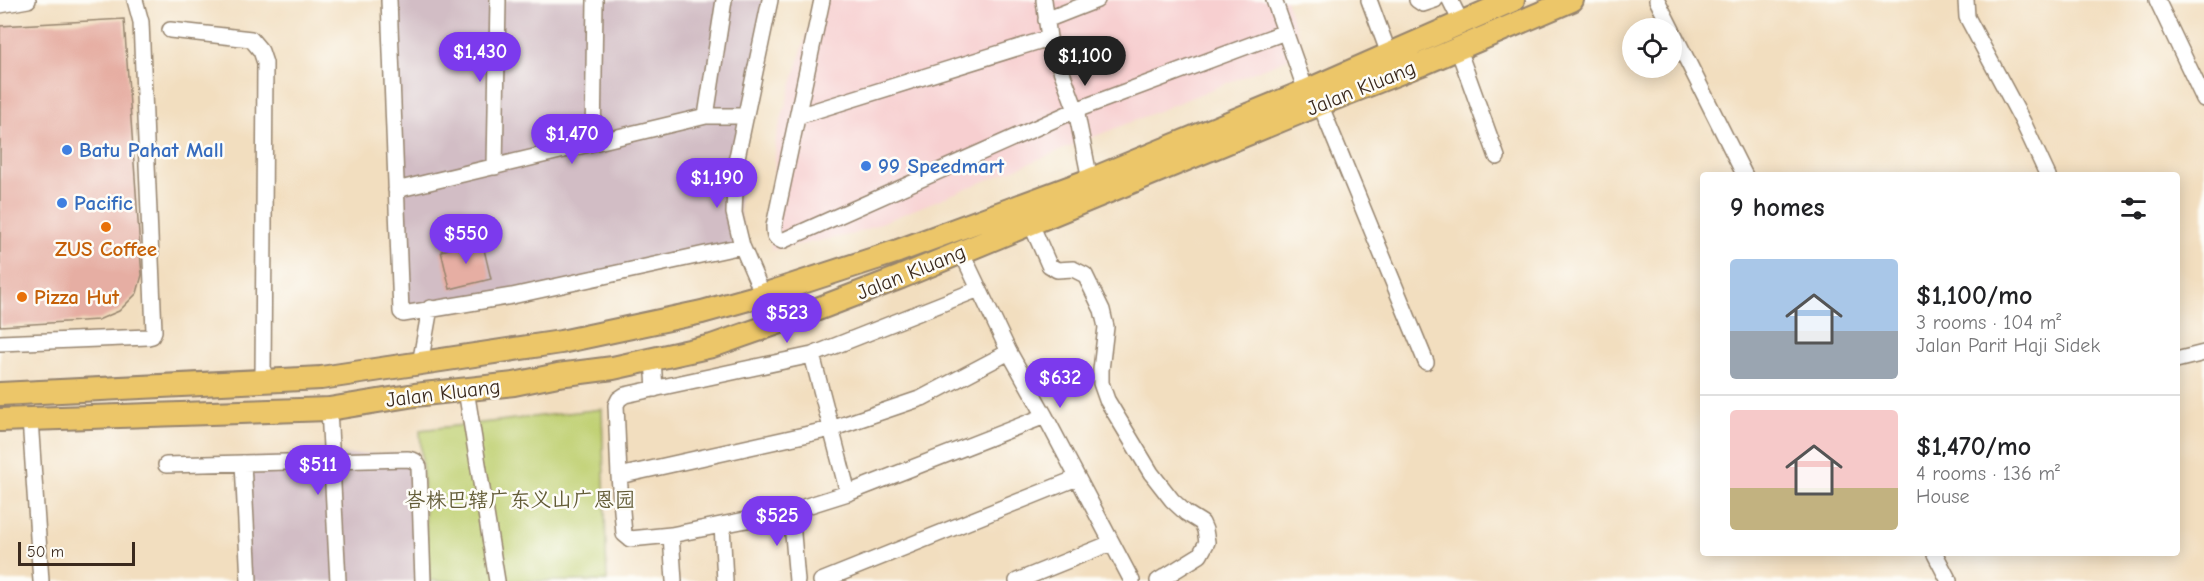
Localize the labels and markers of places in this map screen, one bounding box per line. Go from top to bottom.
pin: $1,430 [431,32,529,83]
pin: $1,100 [1036,36,1134,87]
pin: $1,470 [523,114,621,165]
place label: Batu Pahat Mall [79,138,224,162]
marker: Batu Pahat Mall [60,143,74,157]
place label: 99 Speedmart [878,154,1005,178]
pin: $1,190 [668,158,766,209]
marker: 99 Speedmart [859,159,873,173]
place label: Pacific [74,191,133,215]
marker: Pacific [55,196,69,210]
pin: $550 [430,214,502,265]
marker: ZUS Coffee [99,220,113,234]
place label: ZUS Coffee [55,237,157,261]
place label: Pizza Hut [34,285,120,309]
marker: Pizza Hut [15,290,29,304]
pin: $523 [751,293,823,344]
pin: $632 [1024,358,1096,409]
pin: $511 [282,445,354,496]
pin: $525 [741,496,813,547]

